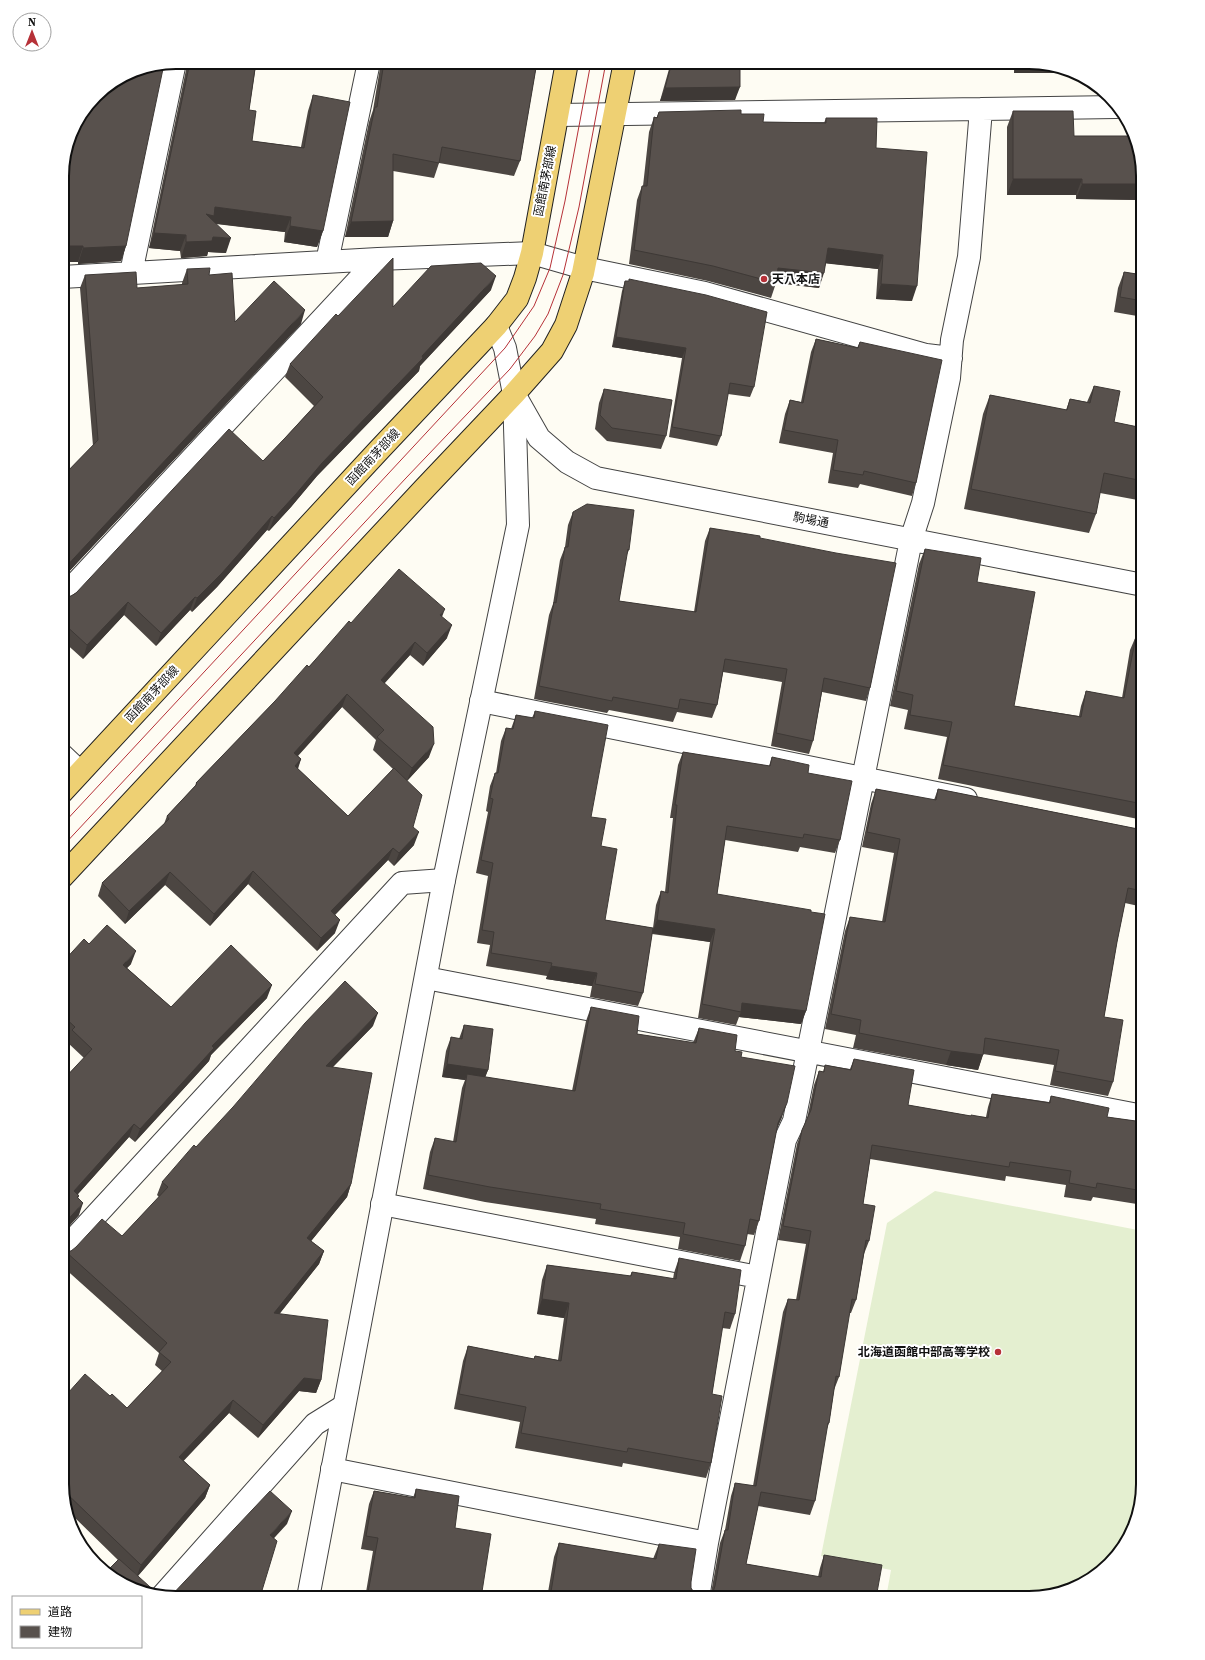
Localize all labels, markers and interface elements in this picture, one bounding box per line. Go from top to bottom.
north arrow [12,12,52,52]
text: N [28,15,36,30]
street label: 函館南茅部線 [530,144,560,218]
place label: 天八本店 [772,271,820,287]
marker: 天八本店 [759,274,769,284]
street label: 函館南茅部線 [343,425,403,489]
street label: 駒場通 [792,509,830,531]
street label: 函館南茅部線 [122,662,182,726]
place label: 北海道函館中部高等学校 [858,1344,990,1360]
marker: 北海道函館中部高等学校 [993,1347,1003,1357]
legend [12,1596,142,1648]
text: 道路 [48,1604,72,1620]
text: 建物 [48,1624,72,1640]

